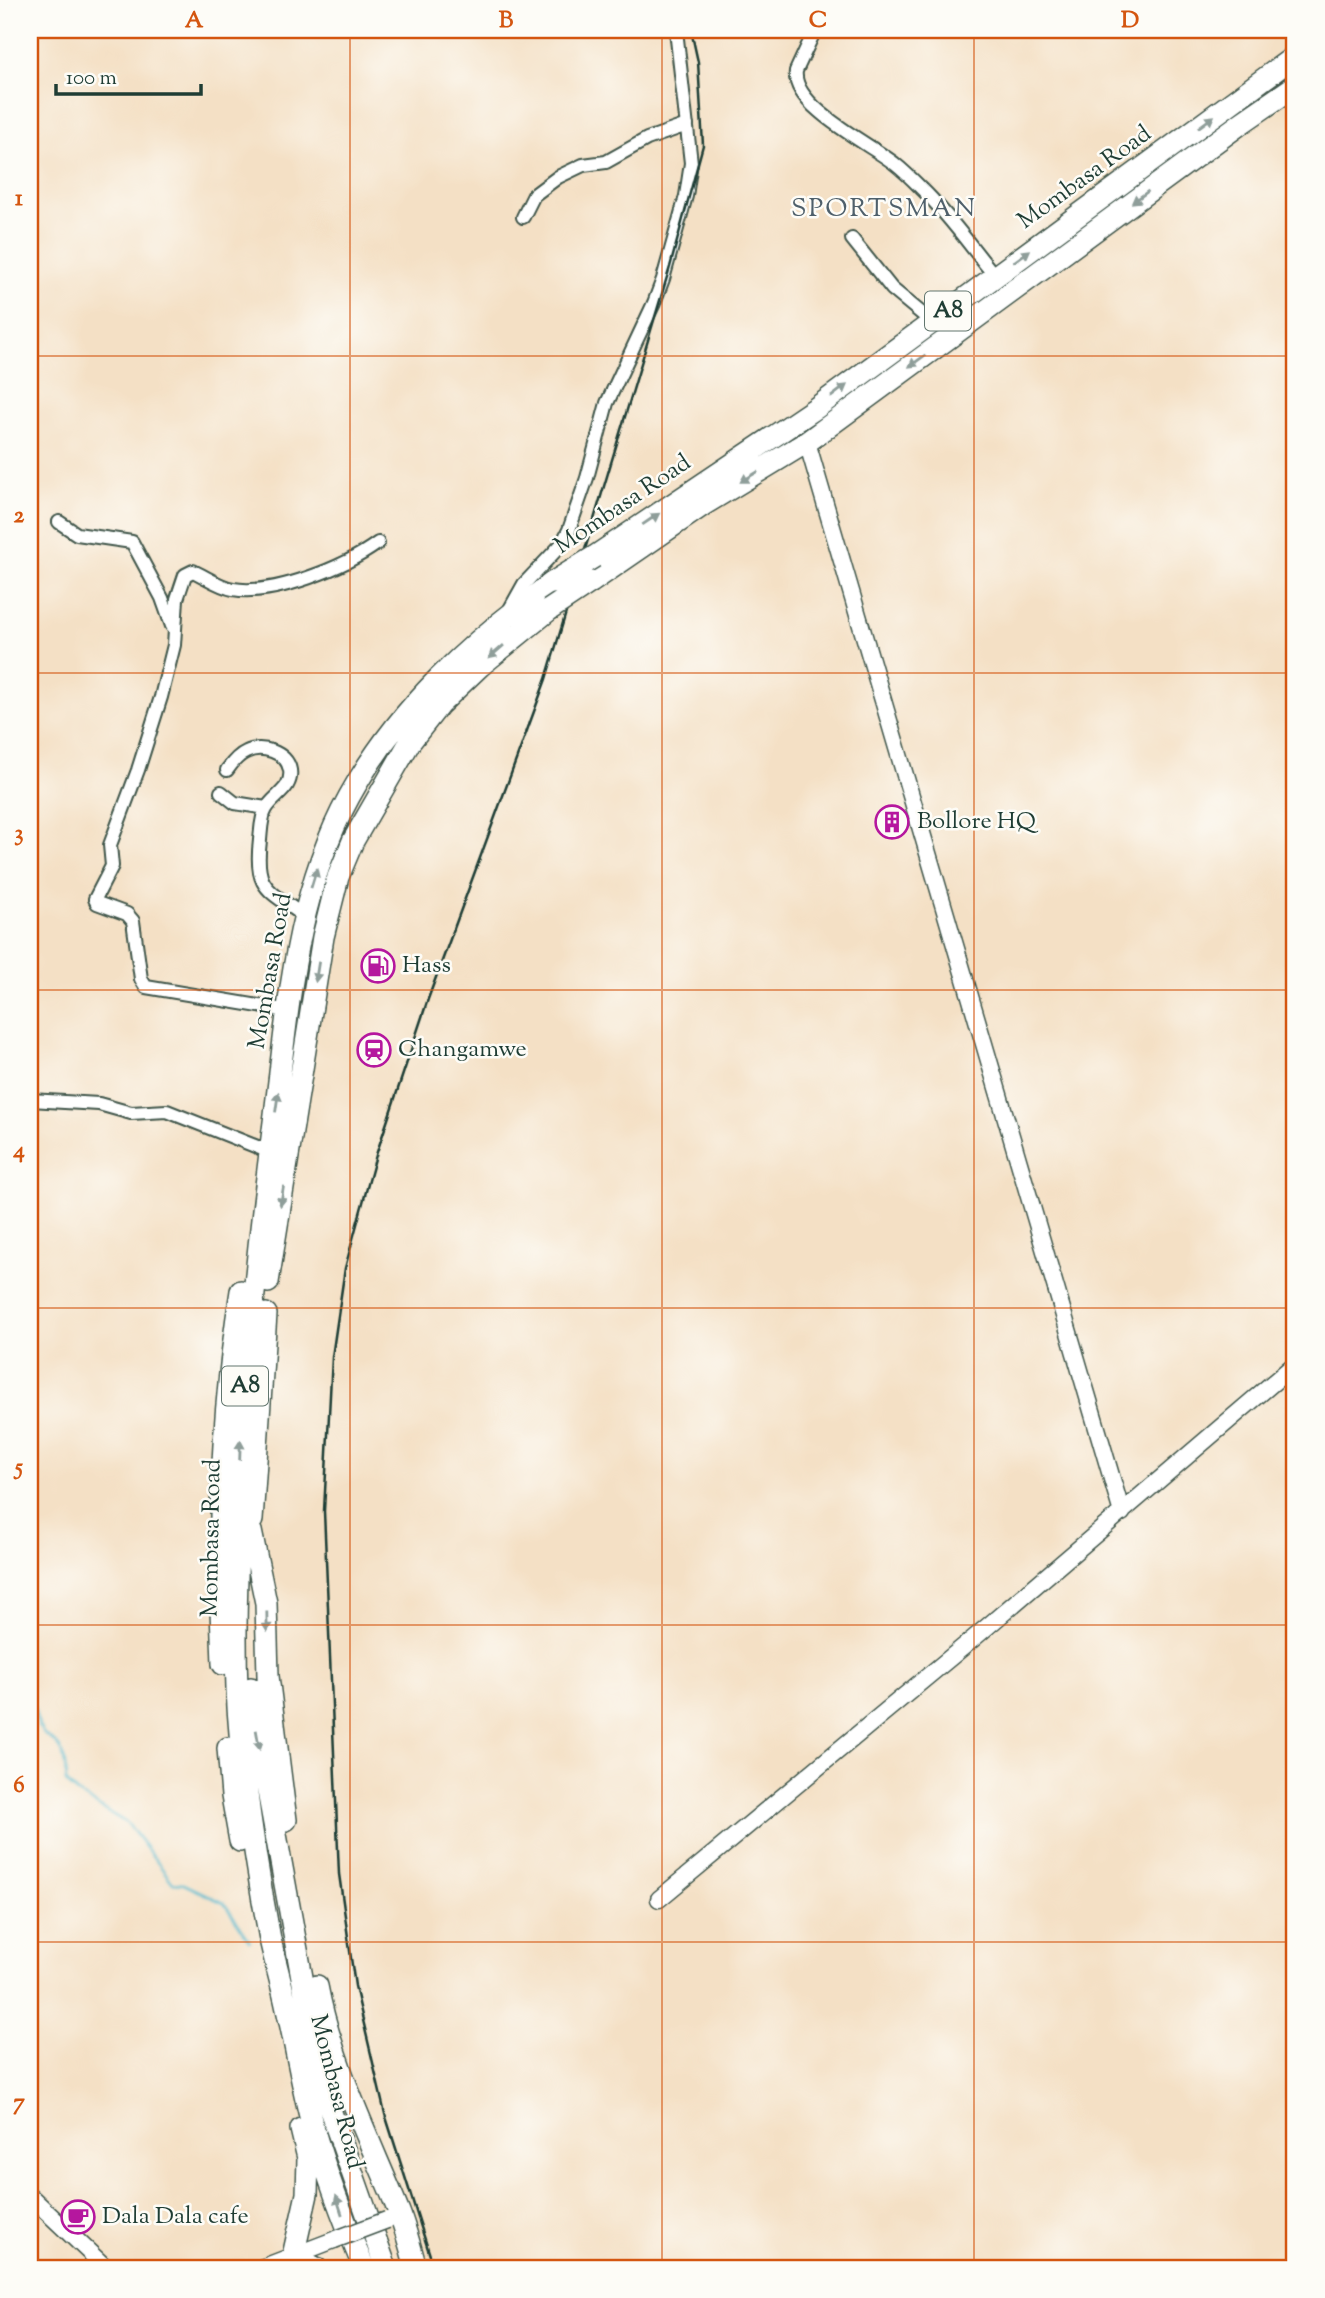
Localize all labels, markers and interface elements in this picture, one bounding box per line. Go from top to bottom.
text: A [185,5,204,38]
text: B [499,5,514,38]
text: C [809,5,827,38]
text: D [1121,5,1139,38]
scale bar [56,52,201,96]
text: 100 m [66,64,117,94]
one-way arrow [1197,115,1215,129]
street label: Mombasa Road [1011,118,1159,238]
text: 1 [15,183,23,216]
one-way arrow [1131,190,1149,204]
district label: SPORTSMAN [791,191,977,228]
one-way arrow [1013,249,1031,263]
road number: A8 [925,292,971,330]
one-way arrow [908,354,927,368]
one-way arrow [830,384,848,398]
street label: Mombasa Road [548,446,698,563]
one-way arrow [739,471,758,484]
text: 2 [14,500,25,533]
one-way arrow [641,512,661,525]
one-way arrow [487,644,504,659]
building icon: Bollore HQ [873,803,911,841]
place label: Bollore HQ [917,805,1039,839]
text: 3 [14,818,24,851]
one-way arrow [310,867,320,888]
street label: Mombasa Road [241,890,302,1052]
fuel station icon: Hass [359,947,397,985]
place label: Hass [402,949,451,983]
one-way arrow [311,961,322,983]
station icon: Changamwe [355,1031,393,1069]
place label: Changamwe [398,1033,527,1067]
one-way arrow [271,1090,282,1112]
text: 4 [12,1135,25,1168]
one-way arrow [276,1185,287,1207]
road number: A8 [222,1366,268,1406]
one-way arrow [235,1438,246,1460]
text: 5 [13,1452,23,1485]
street label: Mombasa Road [194,1458,230,1617]
one-way arrow [261,1611,273,1633]
one-way arrow [253,1729,264,1751]
text: 6 [13,1770,25,1803]
street label: Mombasa Road [300,2011,372,2173]
text: 7 [13,2087,25,2120]
one-way arrow [333,2194,344,2215]
cafe icon: Dala Dala cafe [59,2198,97,2236]
place label: Dala Dala cafe [102,2200,249,2234]

